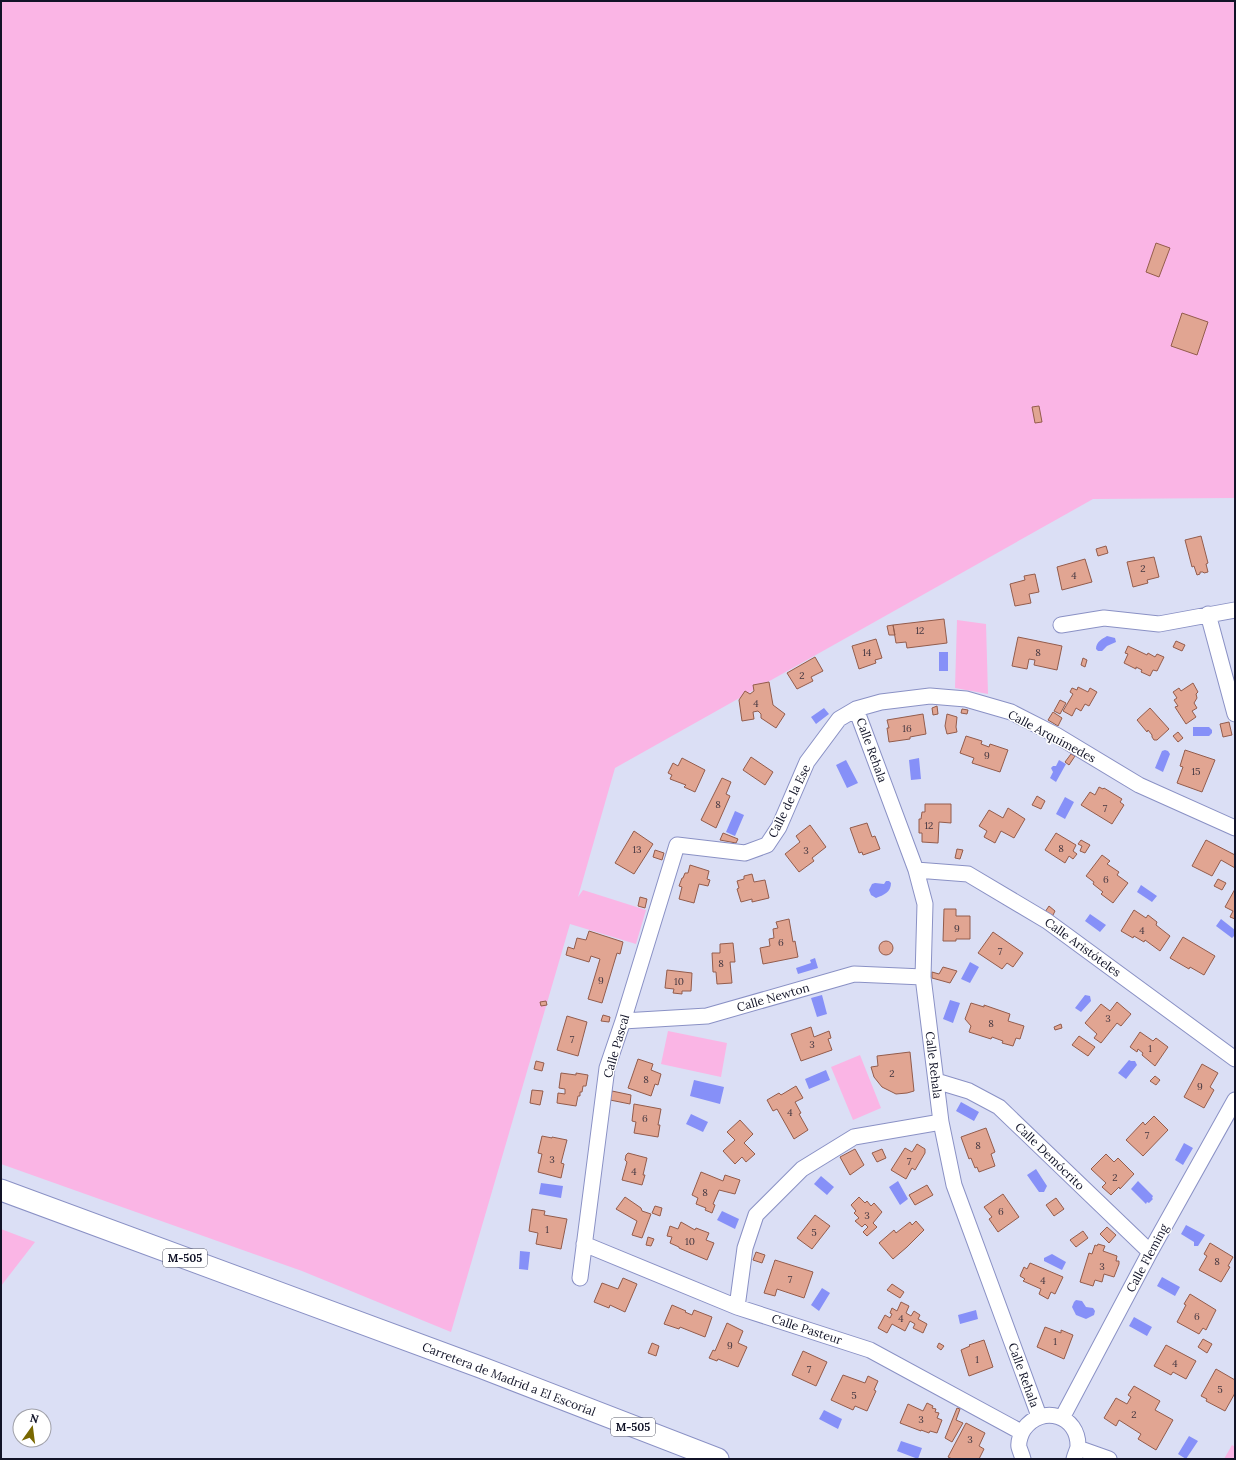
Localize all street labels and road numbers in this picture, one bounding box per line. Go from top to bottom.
street label: Calle Arquímedes [1006,707,1099,766]
street label: Calle Rehala [853,716,891,784]
street label: Calle de la Ese [765,761,813,840]
street label: Calle Aristóteles [1042,914,1124,980]
street label: Calle Newton [735,979,811,1015]
street label: Calle Pascal [600,1012,632,1080]
street label: Calle Rehala [922,1031,946,1099]
street label: Calle Demócrito [1012,1119,1088,1193]
street label: Calle Fleming [1123,1221,1171,1295]
road number: M-505 [163,1249,207,1267]
street label: Calle Pasteur [770,1311,845,1348]
street label: Carretera de Madrid a El Escorial [420,1339,598,1419]
street label: Calle Rehala [1005,1341,1043,1409]
road number: M-505 [611,1418,655,1436]

